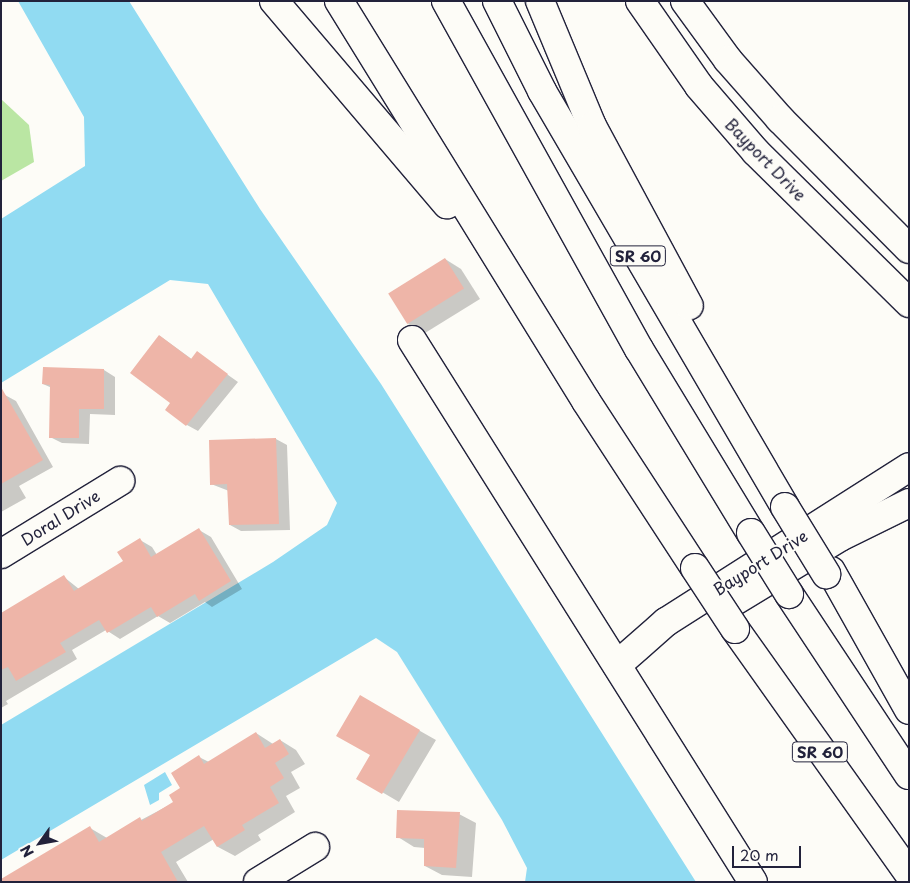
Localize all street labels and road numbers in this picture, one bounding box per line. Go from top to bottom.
street label: Bayport Drive [722,113,810,205]
road number: SR 60 [609,244,667,268]
street label: Doral Drive [17,485,103,549]
street label: Bayport Drive [709,525,811,599]
road number: SR 60 [791,740,849,764]

